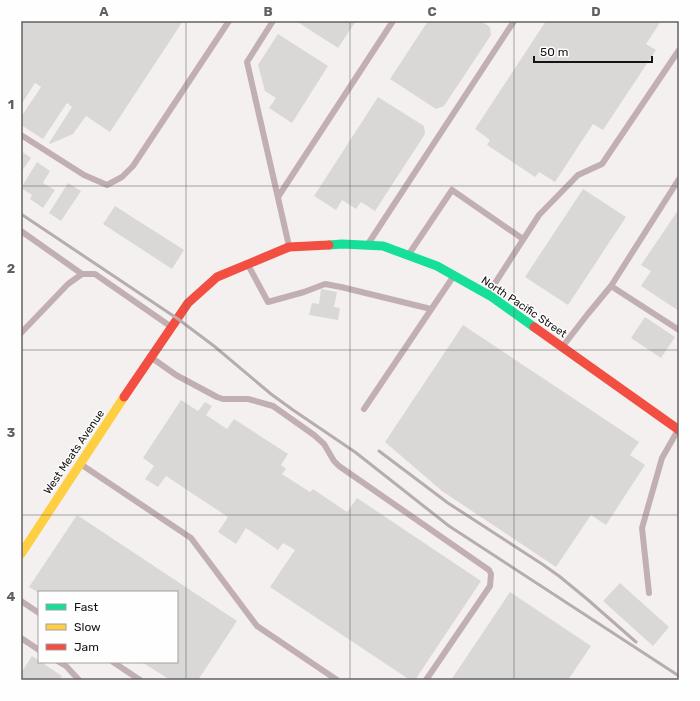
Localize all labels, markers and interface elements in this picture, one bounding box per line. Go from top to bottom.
text: A [99,4,109,19]
text: B [263,4,273,19]
text: C [427,4,437,19]
text: D [591,4,601,19]
scale bar [534,38,652,64]
text: 50 m [540,45,568,59]
text: 1 [8,97,14,112]
text: 2 [7,261,15,276]
street label: North Pacific Street [479,274,570,341]
street label: West Meats Avenue [41,407,107,497]
text: 3 [7,425,16,440]
text: 4 [7,589,16,604]
legend [38,591,178,663]
text: Fast [74,600,98,614]
text: Slow [74,620,101,634]
text: Jam [74,640,99,654]

